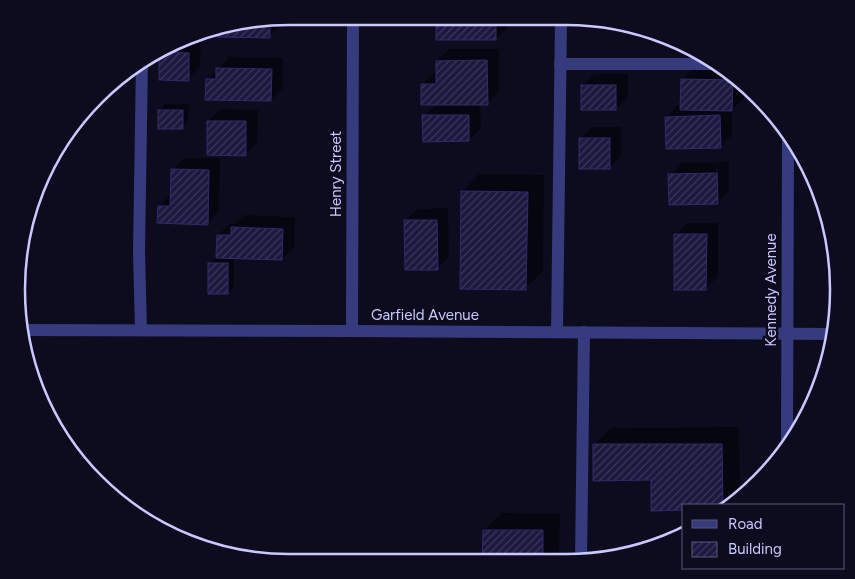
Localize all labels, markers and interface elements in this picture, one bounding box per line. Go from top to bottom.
street label: Henry Street [327,130,345,217]
street label: Kennedy Avenue [762,233,780,347]
street label: Garfield Avenue [371,306,479,324]
legend [682,504,845,569]
text: Road [728,515,763,533]
text: Building [728,540,782,558]

